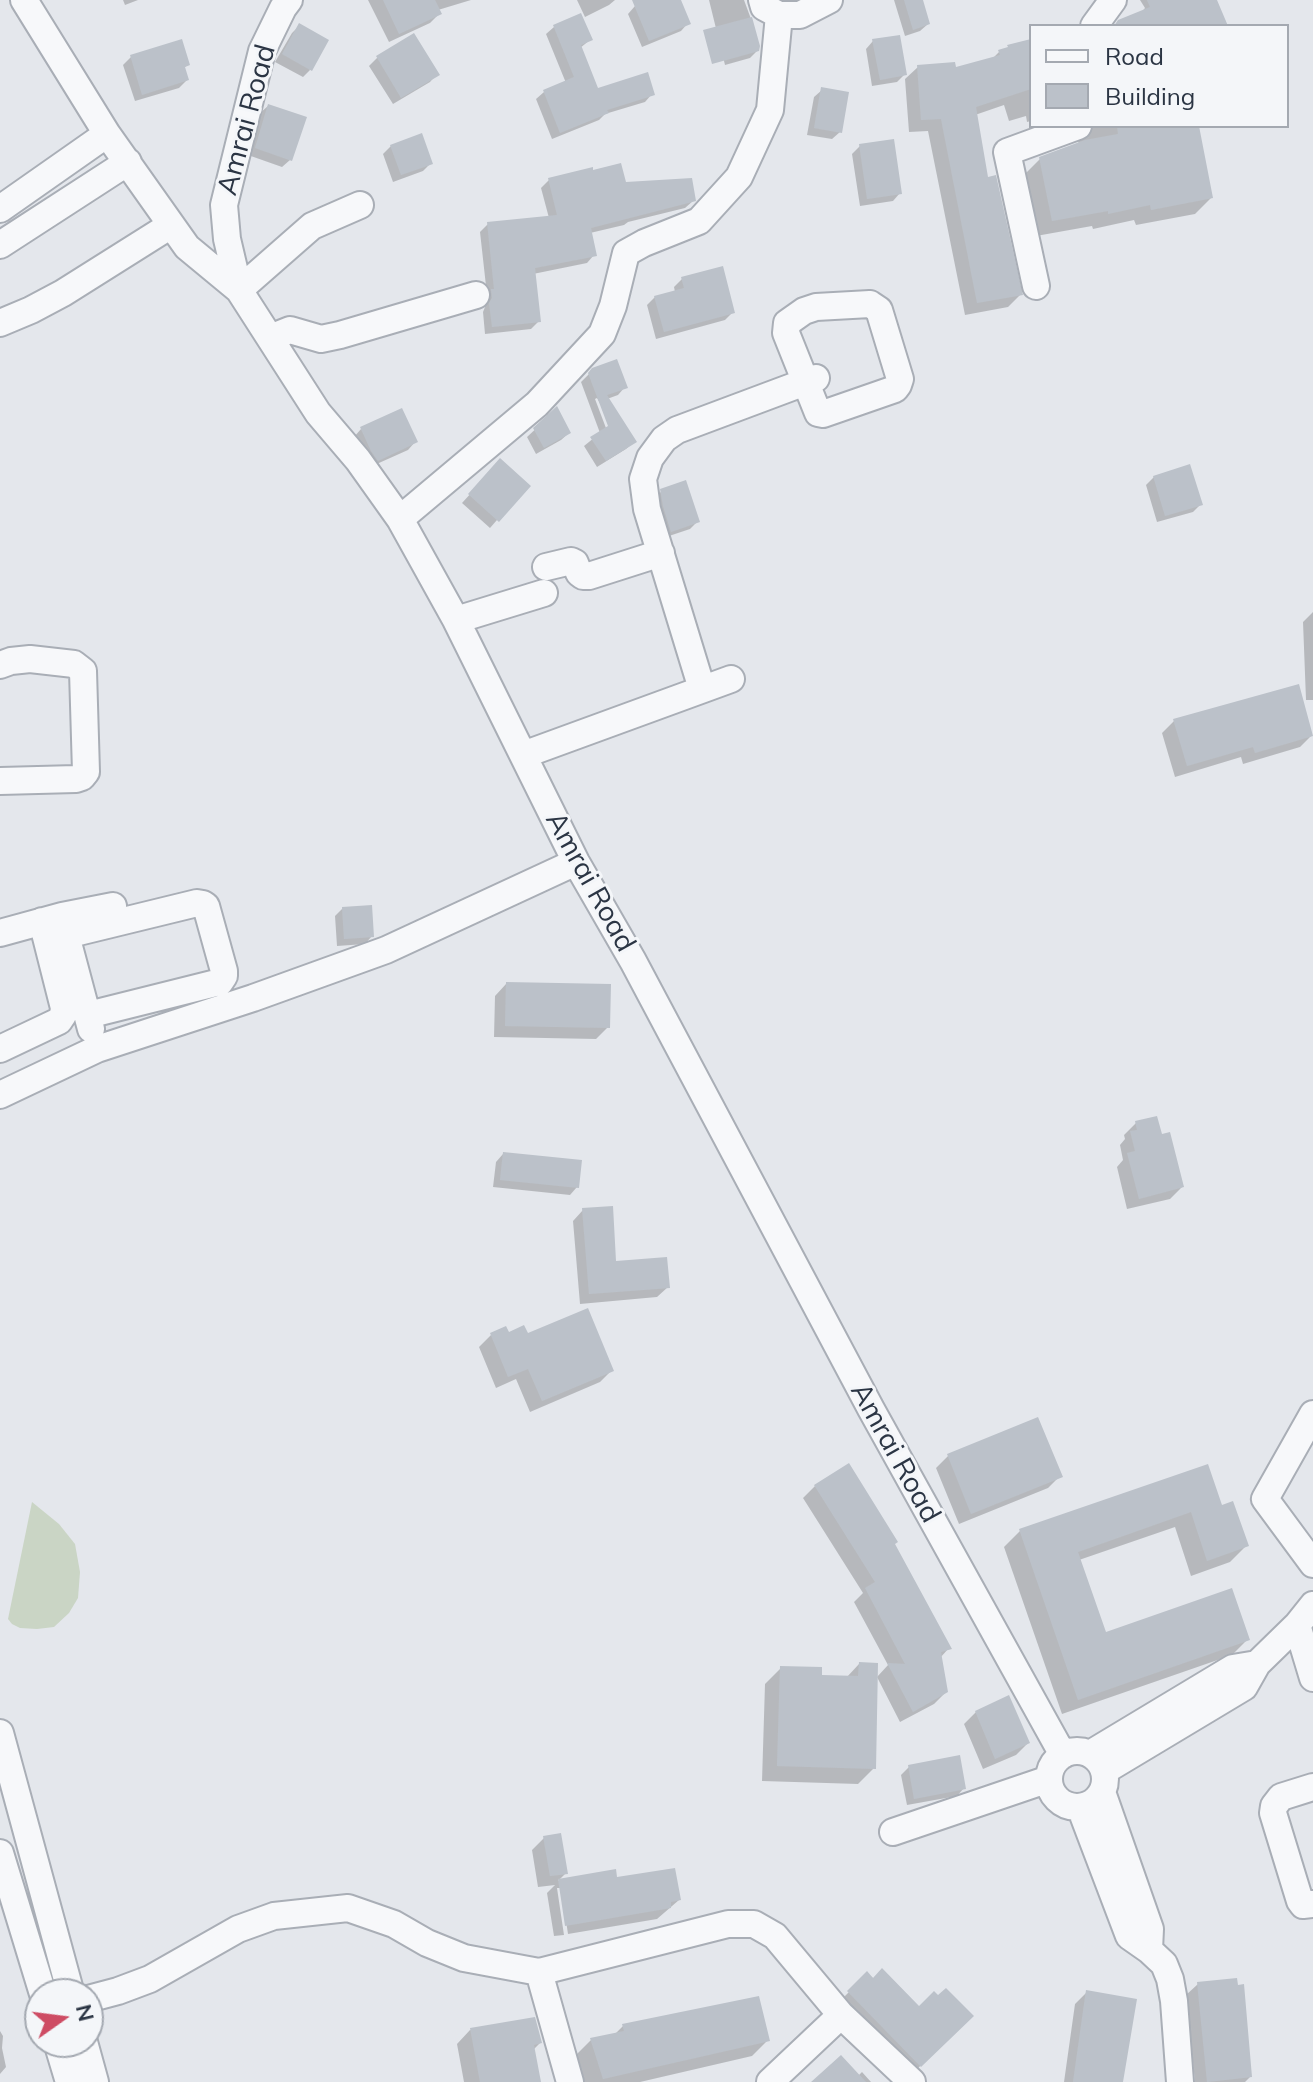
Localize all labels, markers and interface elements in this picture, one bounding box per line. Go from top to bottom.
legend [1029,24,1289,128]
street label: Amrai Road [211,41,283,199]
text: Road [1105,41,1164,71]
text: Building [1105,81,1195,111]
street label: Amrai Road [538,806,642,958]
street label: Amrai Road [843,1377,947,1529]
north arrow [24,1978,104,2058]
text: N [70,2001,101,2024]

